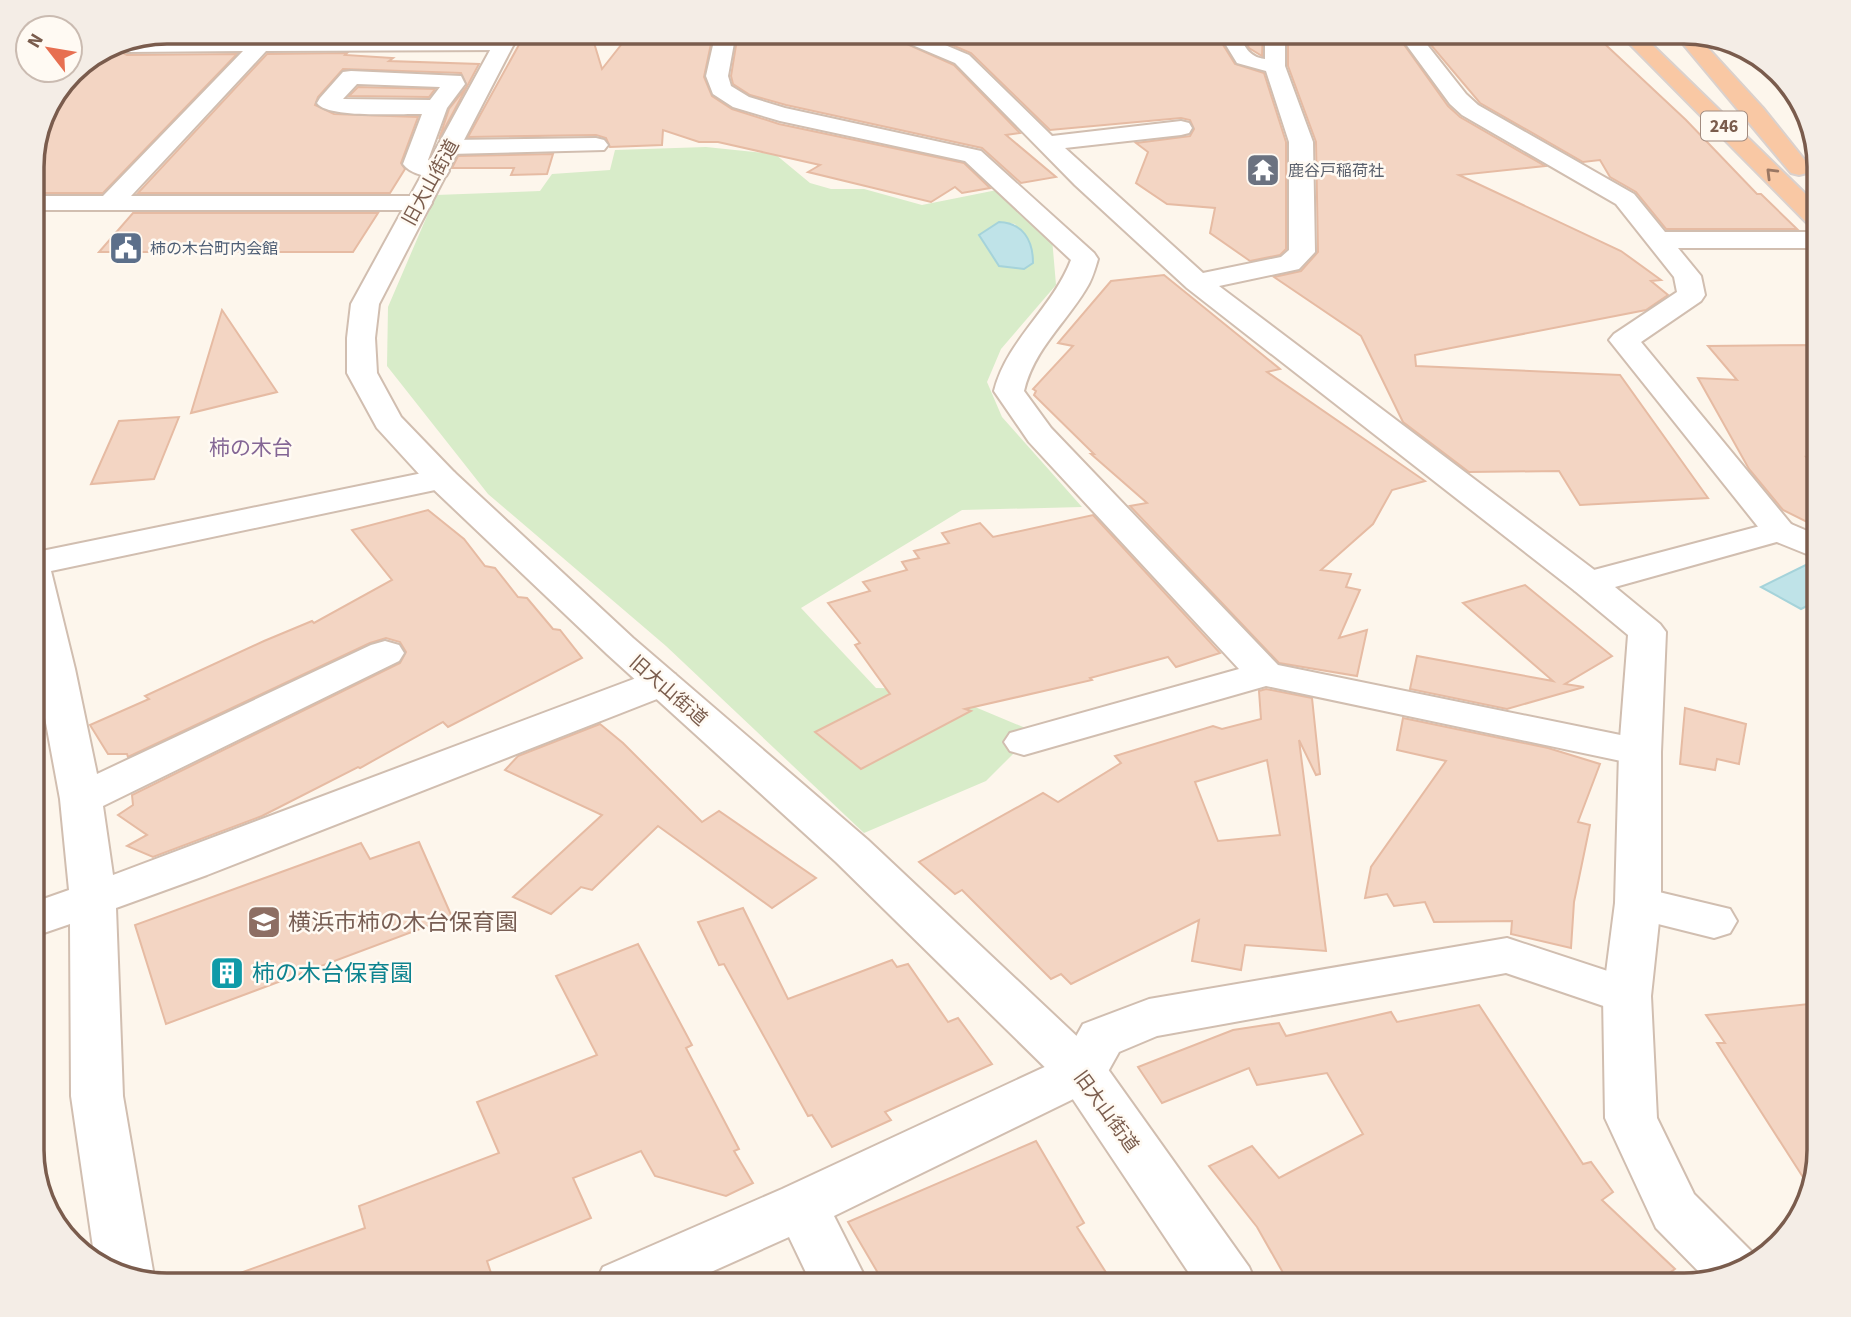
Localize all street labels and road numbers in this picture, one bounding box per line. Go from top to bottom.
road number: 246 [1701,112,1747,140]
street label: 旧大山街道 [396,135,466,231]
street label: 旧大山街道 [623,650,713,732]
street label: 旧大山街道 [1067,1066,1145,1158]

